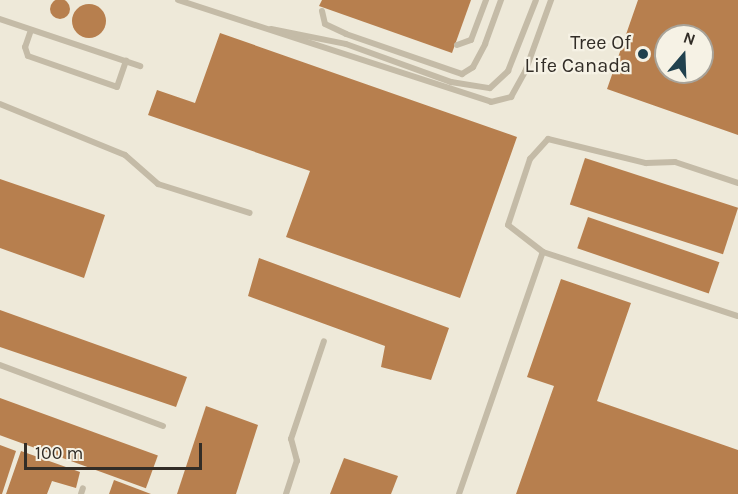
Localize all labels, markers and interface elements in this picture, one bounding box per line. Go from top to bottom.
north arrow [654,24,714,84]
text: N [681,28,698,49]
place label: Tree Of Life Canada [525,30,631,77]
marker: Tree Of Life Canada [636,47,650,61]
scale bar [27,431,206,469]
text: 100 m [35,442,83,464]

